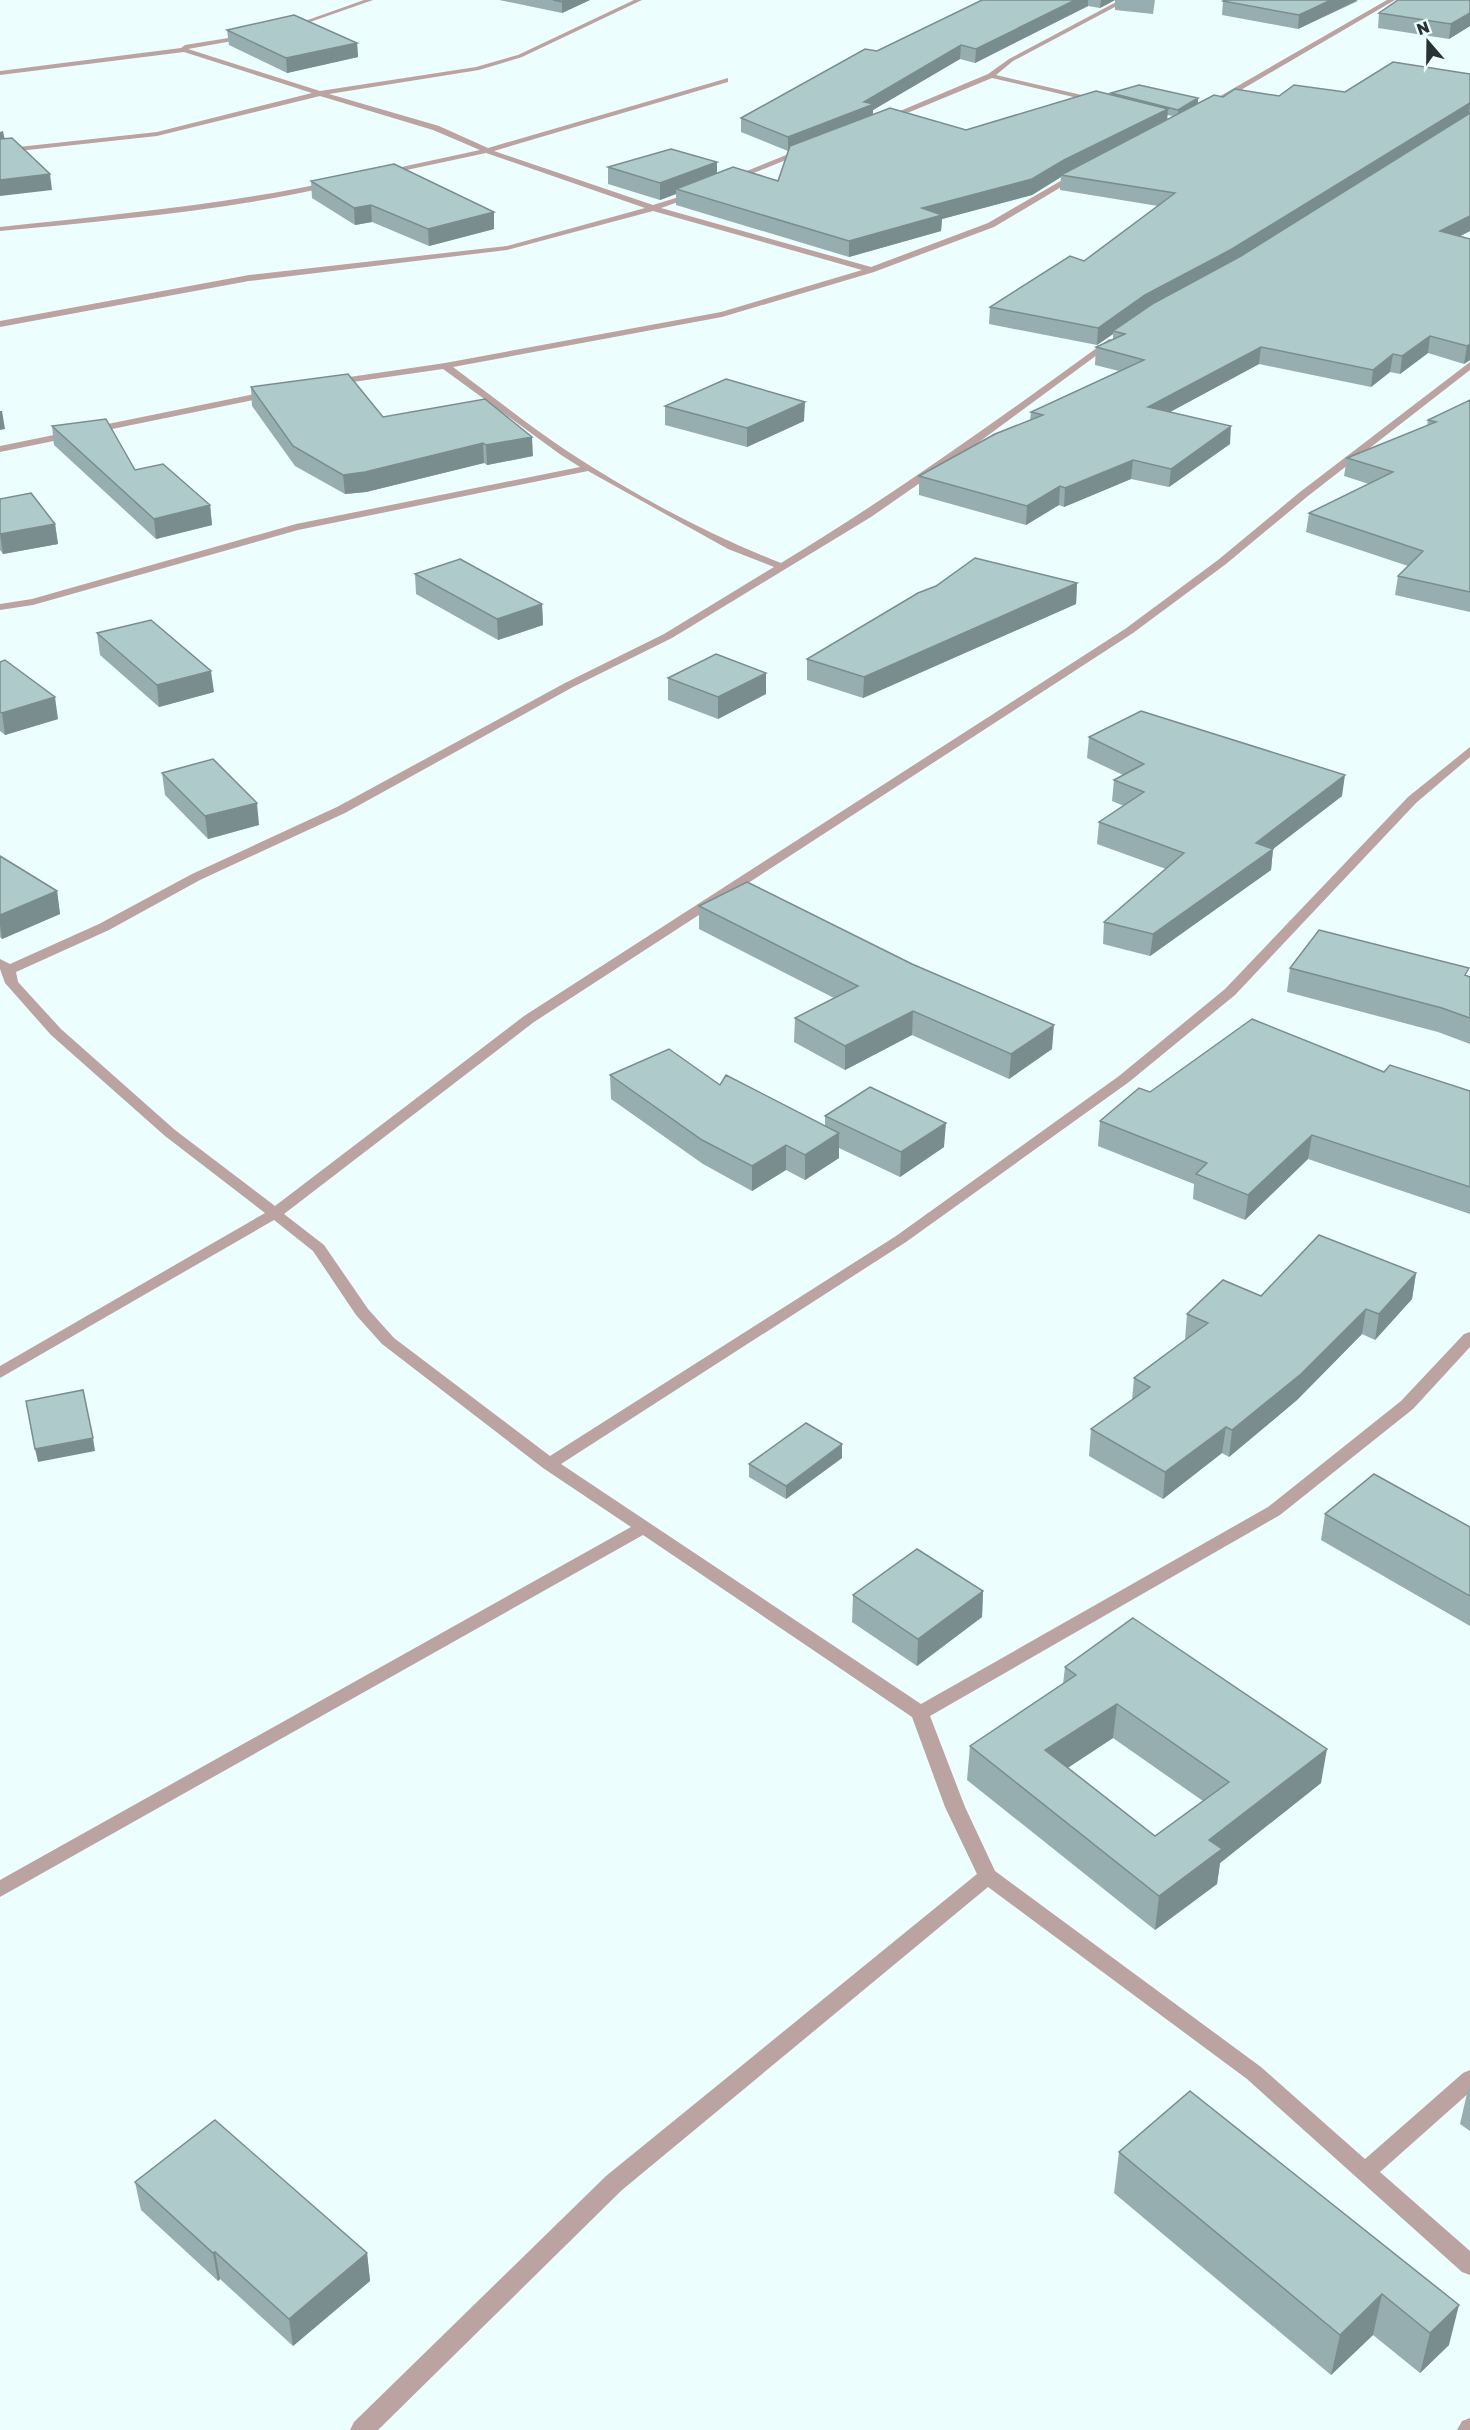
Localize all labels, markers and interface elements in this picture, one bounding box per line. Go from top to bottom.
north arrow [1398,12,1458,72]
text: N [1414,16,1432,39]

